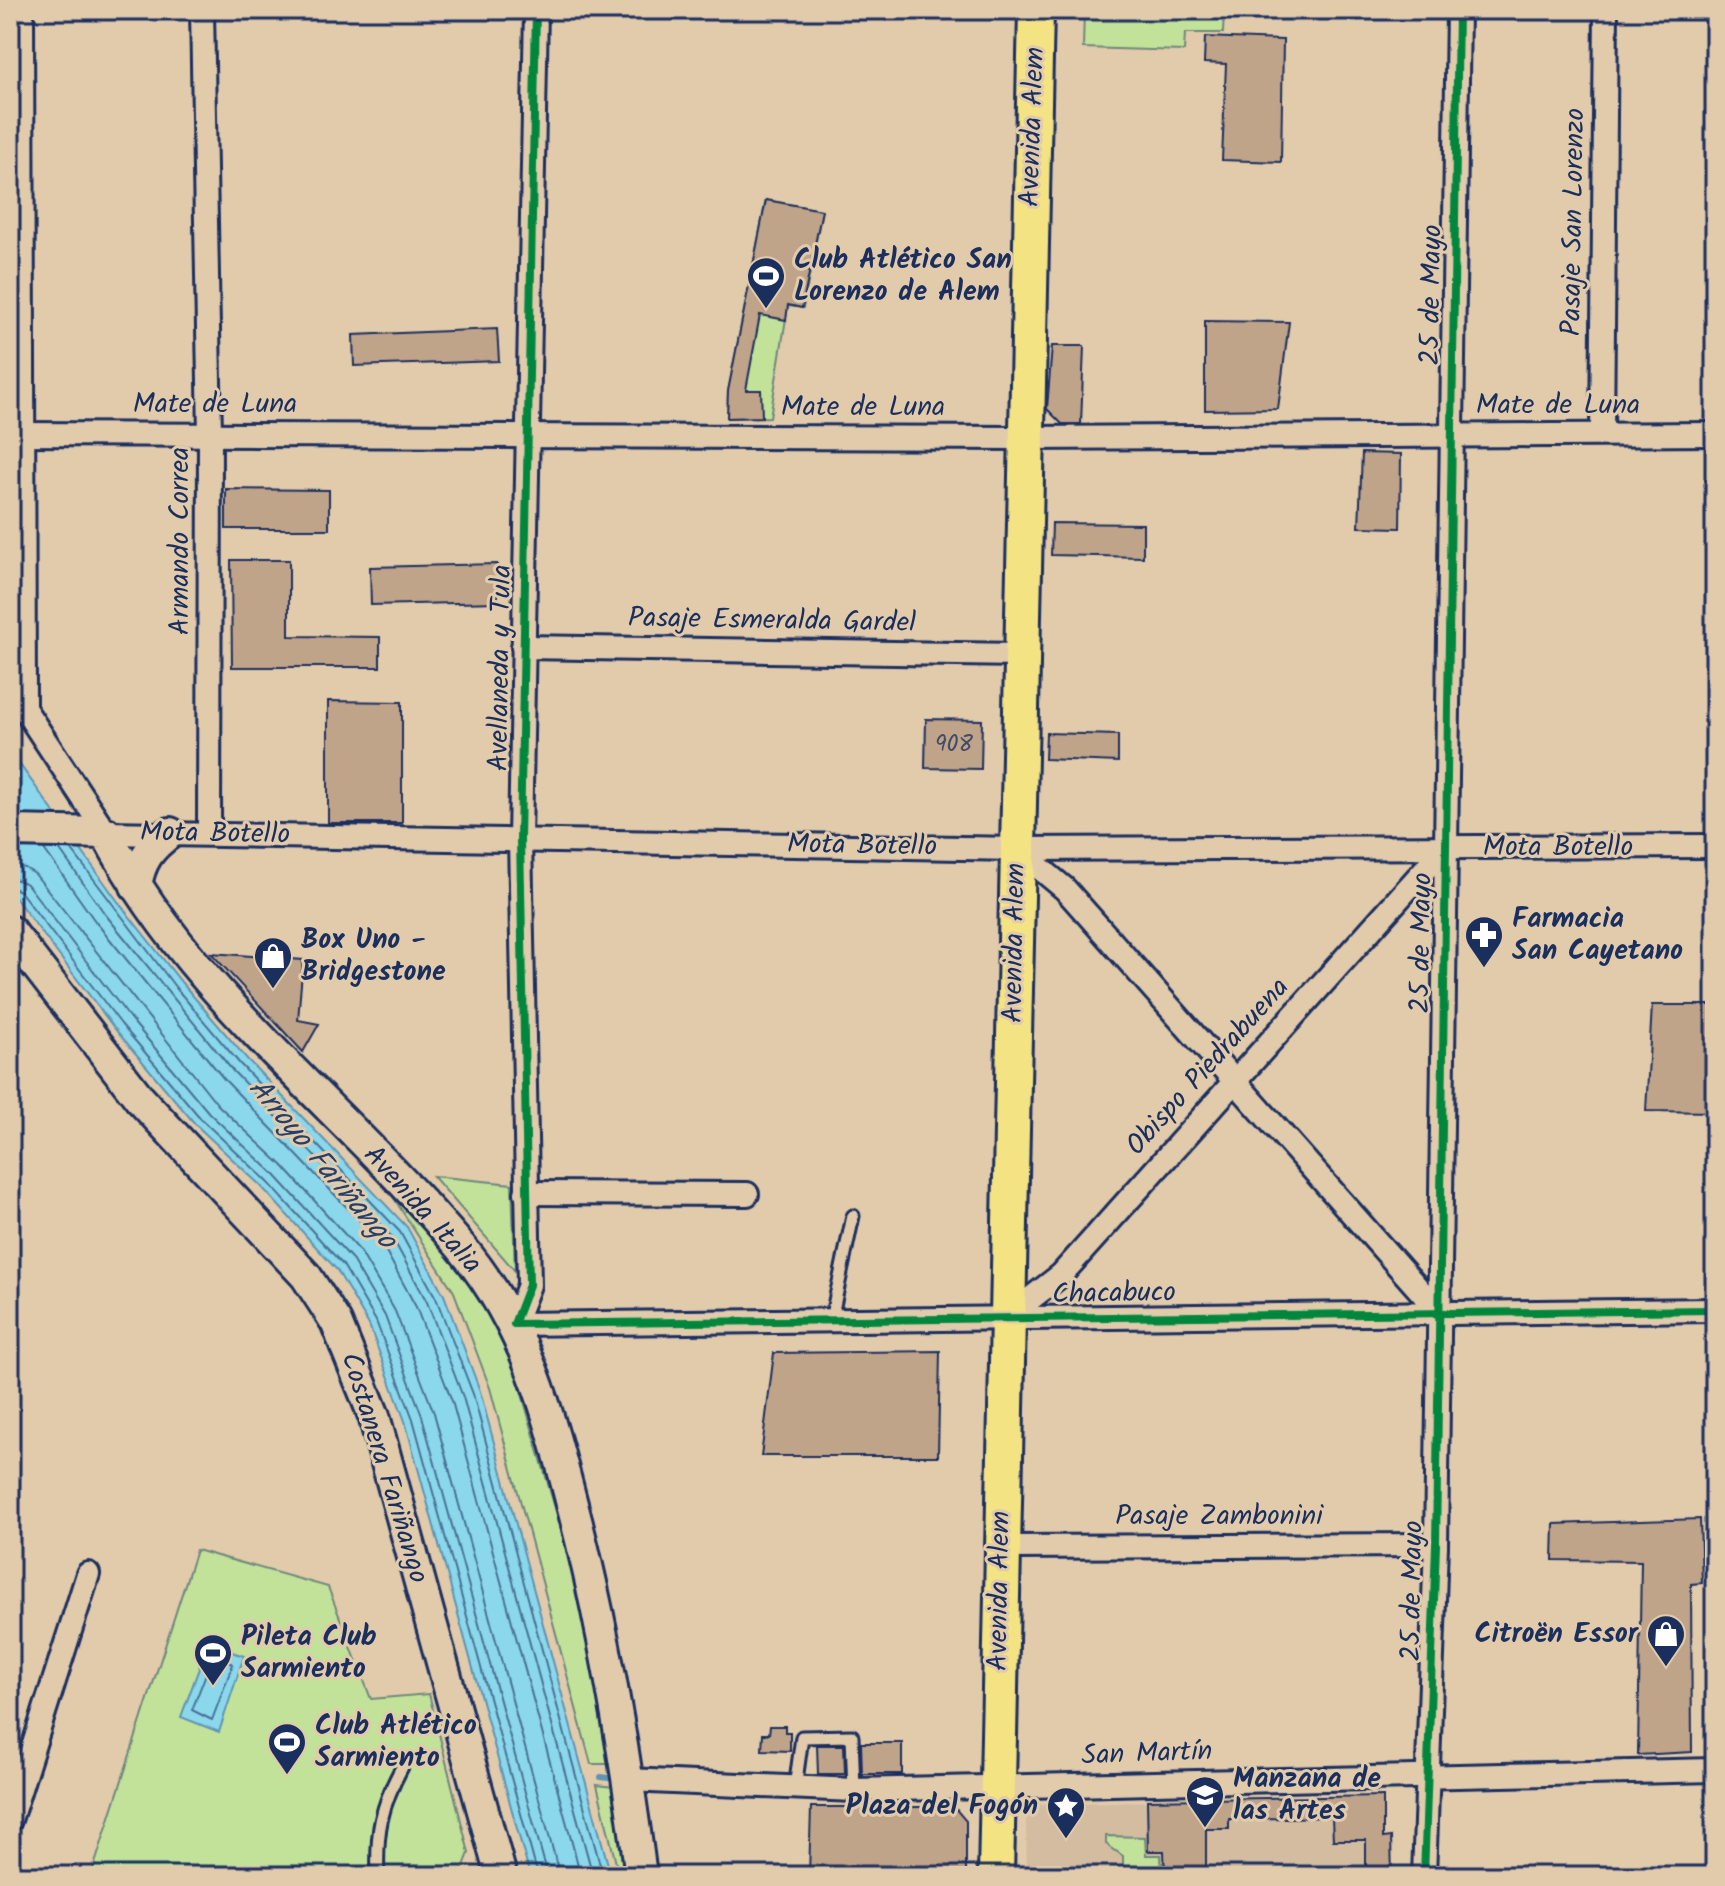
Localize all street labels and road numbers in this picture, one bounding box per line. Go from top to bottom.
street label: Avenida Alem [1008,46,1058,208]
street label: Pasaje San Lorenzo [1550,107,1598,337]
street label: 25 de Mayo [1408,224,1456,366]
street label: Mate de Luna [133,382,297,427]
street label: Mate de Luna [1476,383,1640,428]
street label: Mate de Luna [781,385,945,430]
street label: Armando Correa [158,447,203,635]
street label: Avellaneda y Tula [477,564,525,772]
street label: Pasaje Esmeralda Gardel [628,596,917,646]
street label: Mota Botello [139,810,291,858]
street label: Mota Botello [786,822,938,870]
street label: Mota Botello [1483,825,1633,870]
street label: Avenida Alem [991,863,1039,1023]
street label: 25 de Mayo [1398,872,1446,1014]
street label: Obispo Piedrabuena [1115,967,1301,1167]
street label: Avenida Italia [352,1135,492,1285]
street label: Chacabuco [1052,1270,1176,1318]
street label: Costanera Fariñango [328,1347,440,1589]
street label: Pasaje Zambonini [1115,1494,1324,1539]
street label: Avenida Alem [976,1511,1024,1671]
street label: 25 de Mayo [1389,1520,1437,1662]
street label: San Martín [1081,1729,1213,1779]

